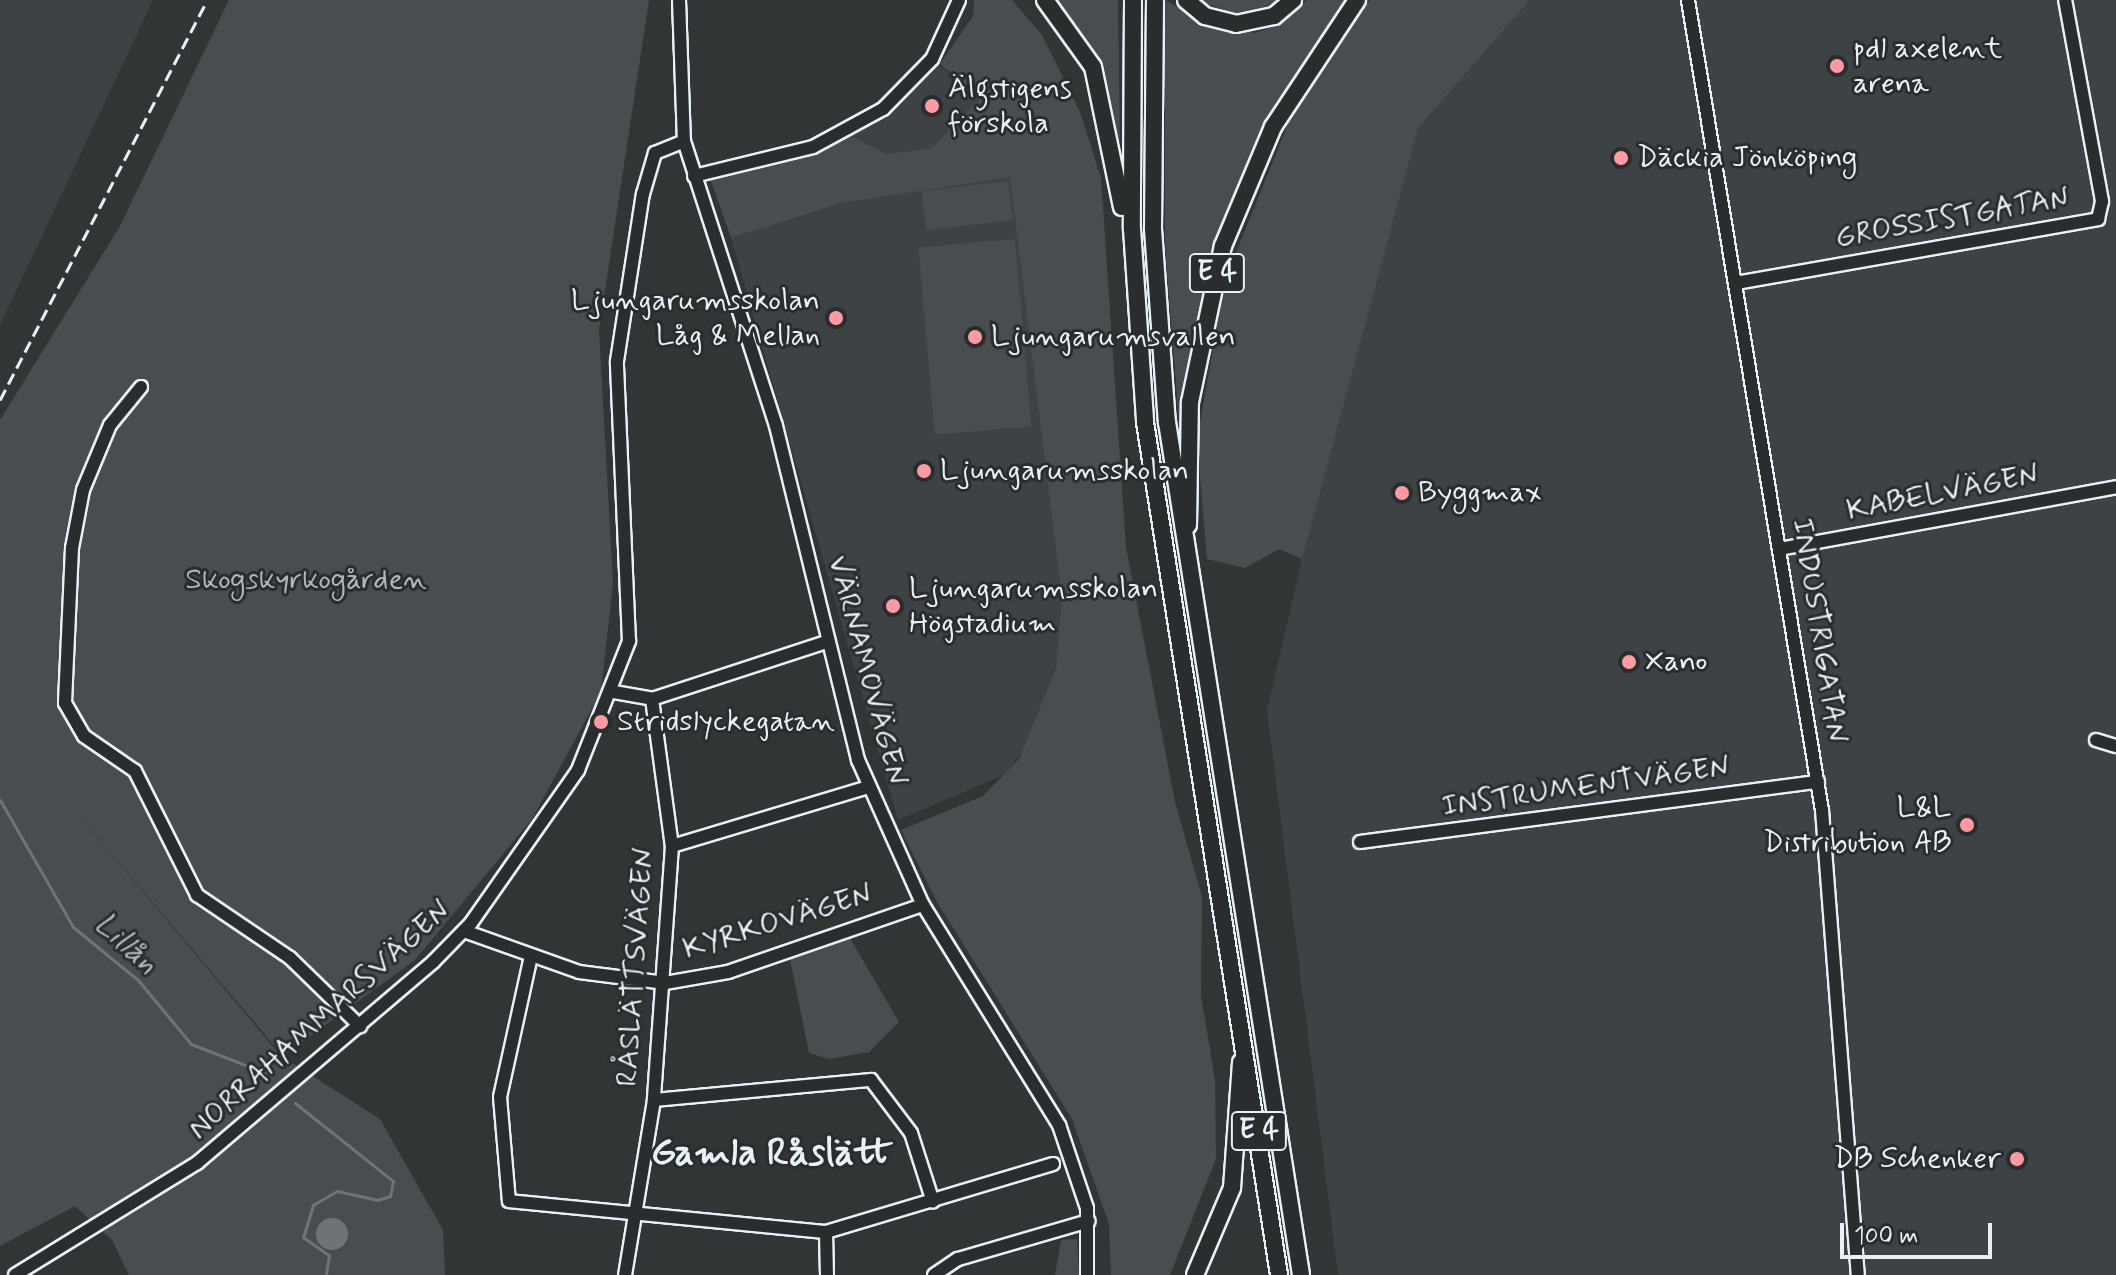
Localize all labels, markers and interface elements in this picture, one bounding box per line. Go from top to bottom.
place label: pdl axelent arena [1853,31,2002,102]
marker: pdl axelent arena [1828,57,1846,75]
place label: Älgstigens förskola [948,71,1072,142]
marker: Älgstigens förskola [923,97,941,115]
place label: Däckia Jönköping [1637,140,1857,176]
marker: Däckia Jönköping [1612,149,1630,167]
street label: GROSSISTGATAN [1832,180,2072,256]
road number: E 4 [1187,249,1247,297]
place label: Ljungarumsskolan Låg & Mellan [571,283,820,354]
marker: Ljungarumsskolan Låg & Mellan [827,309,845,327]
place label: Ljungarumsvallen [991,319,1236,355]
marker: Ljungarumsvallen [966,328,984,346]
place label: Ljungarumsskolan [940,453,1189,489]
street label: KABELVÄGEN [1844,457,2042,529]
marker: Ljungarumsskolan [915,462,933,480]
place label: Byggmax [1418,475,1541,511]
marker: Byggmax [1393,484,1411,502]
street label: INDUSTRIGATAN [1783,516,1855,746]
street label: VÄRNAMOVÄGEN [819,552,915,790]
park label: Skogskyrkogården [185,562,427,598]
place label: Ljungarumsskolan Högstadium [909,571,1158,642]
marker: Ljungarumsskolan Högstadium [884,597,902,615]
place label: Xano [1645,644,1708,680]
marker: Xano [1620,653,1638,671]
place label: Stridslyckegatan [617,704,835,740]
marker: Stridslyckegatan [592,713,610,731]
street label: INSTRUMENTVÄGEN [1440,749,1732,825]
place label: L&L Distribution AB [1762,790,1951,860]
marker: L&L Distribution AB [1958,816,1976,834]
street label: RÅSLÄTTSVÄGEN [610,846,662,1088]
street label: KYRKOVÄGEN [679,876,877,968]
street label: NORRAHAMMARSVÄGEN [181,893,459,1147]
water label: Lillån [86,905,166,983]
road number: E 4 [1229,1107,1289,1155]
district label: Gamla Råslätt [651,1131,893,1177]
place label: DB Schenker [1834,1141,2001,1177]
marker: DB Schenker [2008,1150,2026,1168]
scale bar [1844,1207,1996,1257]
text: 100 m [1854,1221,1918,1252]

